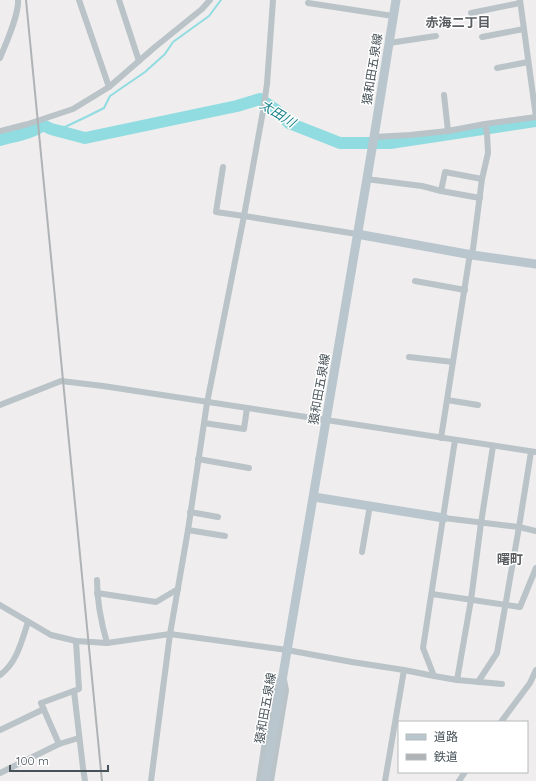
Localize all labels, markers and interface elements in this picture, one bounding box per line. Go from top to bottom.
district label: 赤海二丁目 [425,14,491,30]
street label: 猿和田五泉線 [359,32,385,106]
water label: 太田川 [257,96,300,131]
street label: 猿和田五泉線 [305,352,333,426]
district label: 曙町 [497,551,523,567]
street label: 猿和田五泉線 [251,671,279,745]
legend [398,721,528,773]
text: 道路 [434,729,458,744]
scale bar [10,747,108,773]
text: 鉄道 [434,749,458,764]
text: 100 m [16,753,49,768]

